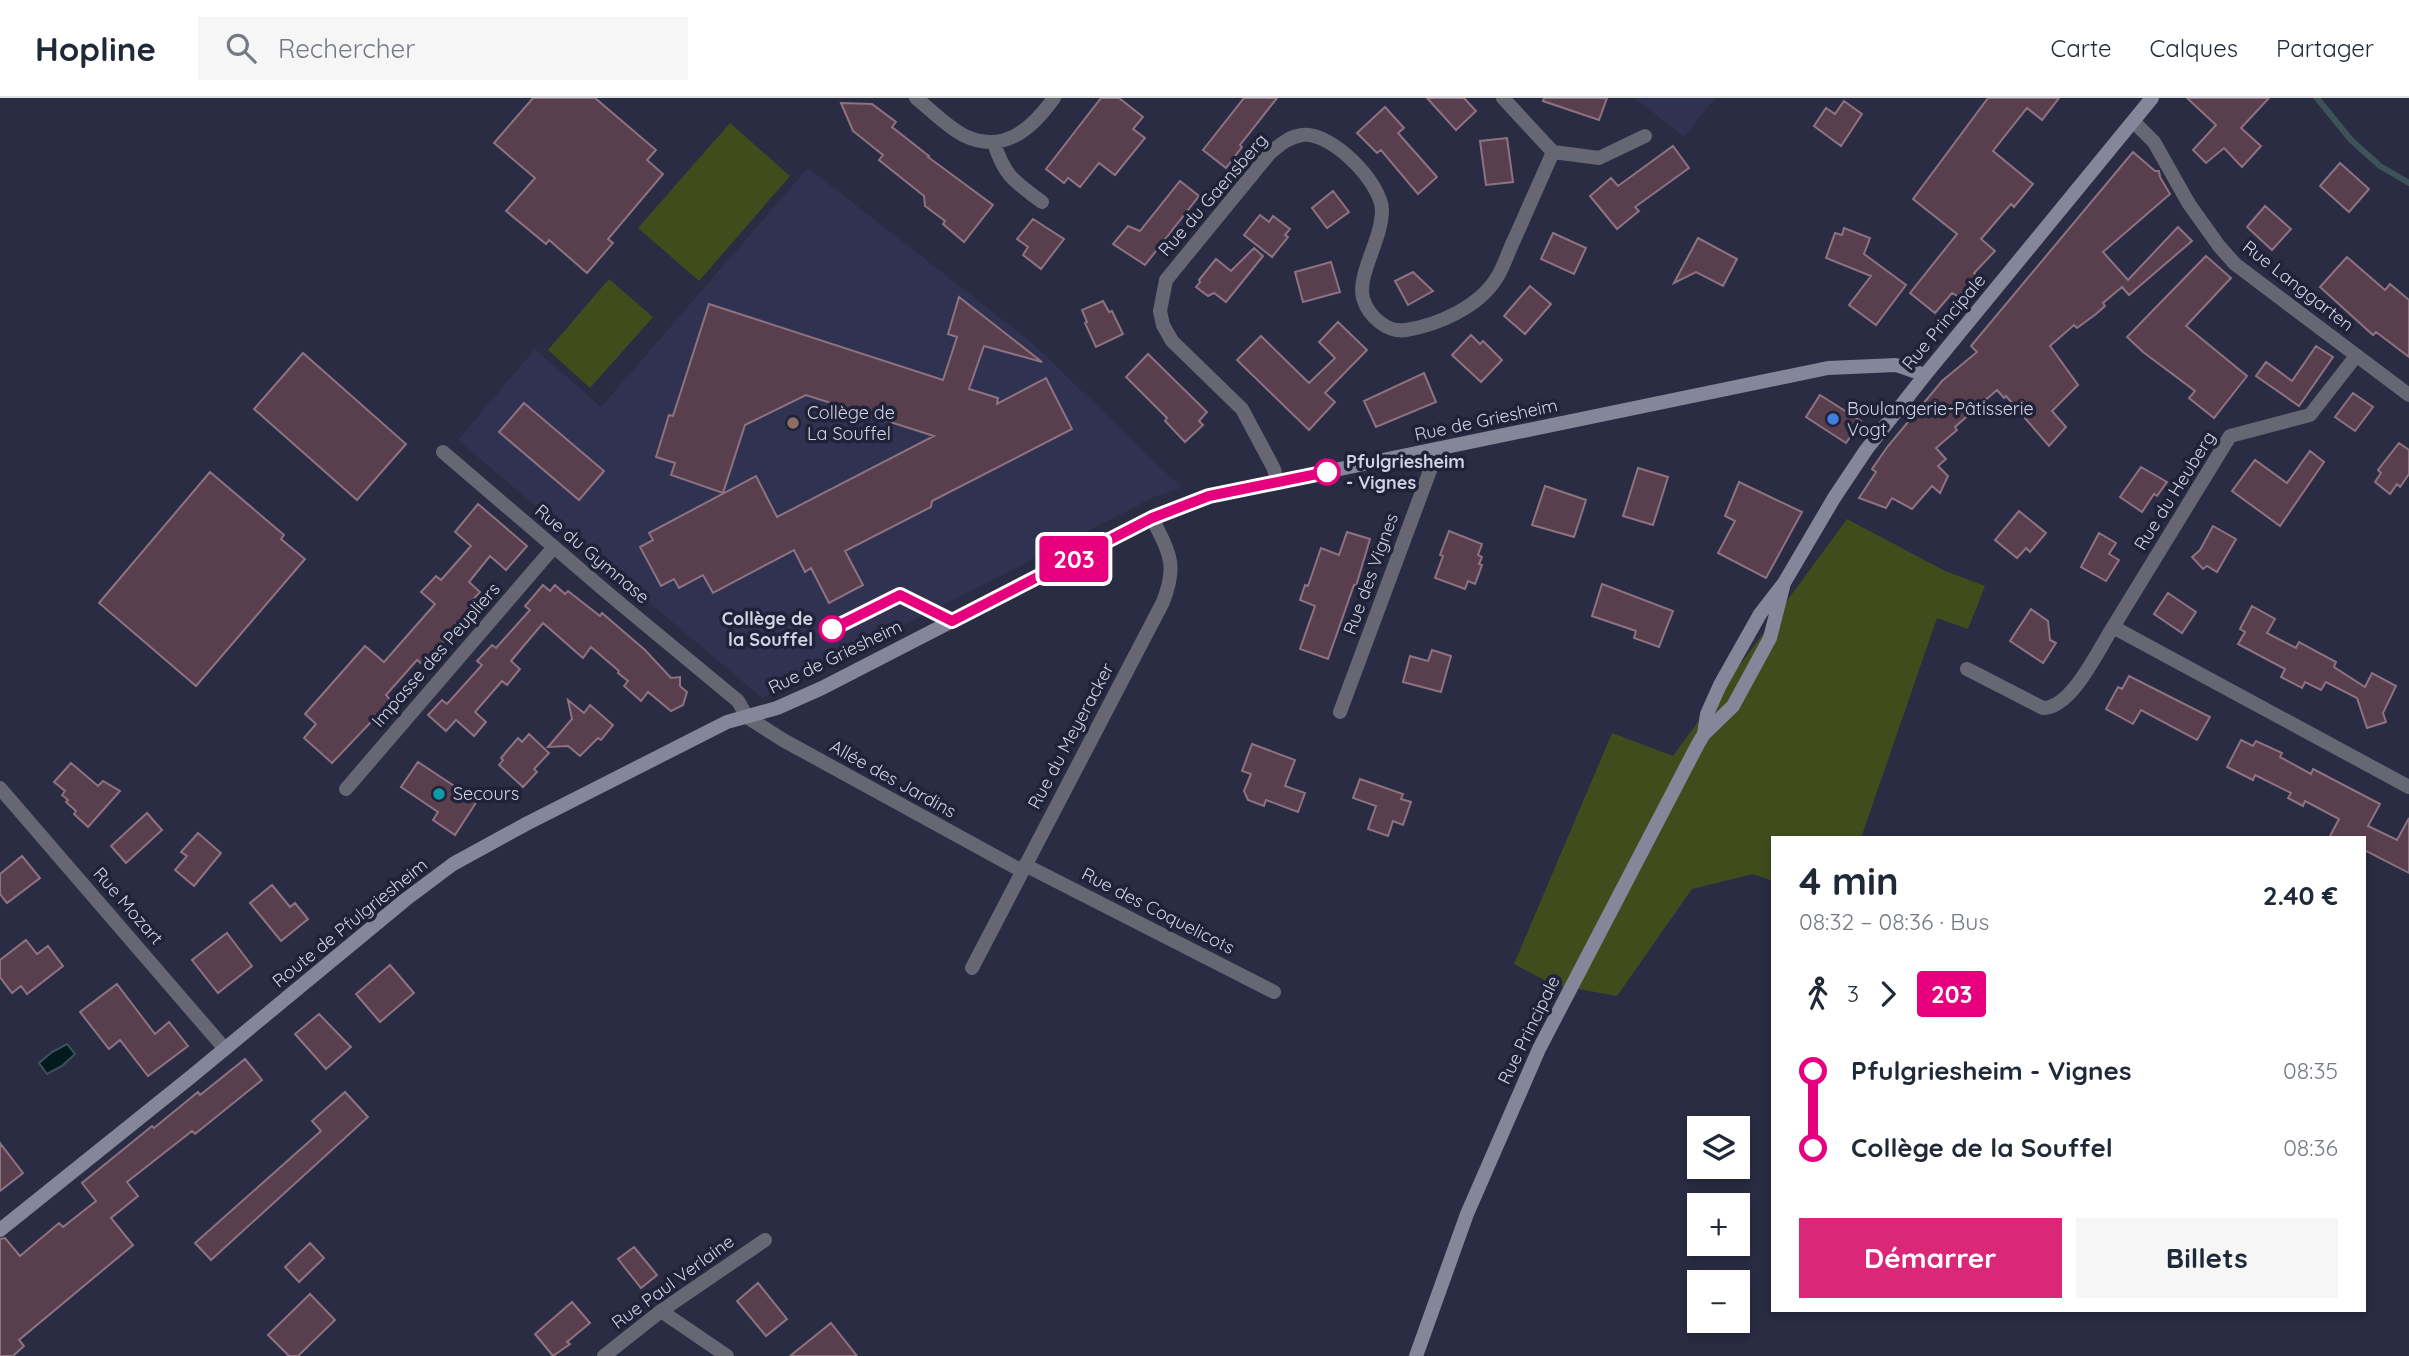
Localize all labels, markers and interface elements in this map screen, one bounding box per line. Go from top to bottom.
search box [198,17,688,80]
text: Hopline [35,28,156,69]
icon: search [222,29,260,67]
text: Rechercher [278,32,415,65]
text: Carte [2050,33,2112,63]
text: Calques [2150,33,2238,63]
text: Partager [2276,33,2374,63]
street label: Rue du Gaensberg [1153,129,1272,261]
street label: Rue Langgarten [2238,235,2359,336]
street label: Rue Principale [1897,269,1990,374]
street label: Rue de Griesheim [1412,393,1560,446]
place label: Boulangerie-Pâtisserie Vogt [1847,397,2034,441]
place label: Collège de La Souffel [807,401,895,445]
marker: Boulangerie-Pâtisserie Vogt [1825,411,1841,427]
marker: Collège de La Souffel [785,415,801,431]
street label: Rue du Heuberg [2129,427,2220,554]
place label: Pfulgriesheim - Vignes [1346,450,1465,494]
marker: Pfulgriesheim - Vignes [1314,459,1340,485]
street label: Rue du Gymnase [530,499,654,608]
street label: Rue des Vignes [1338,510,1403,638]
line badge: 203 [1034,536,1114,582]
text: 203 [1053,544,1095,574]
street label: Impasse des Peupliers [366,577,505,732]
place label: Collège de la Souffel [722,607,813,651]
street label: Rue de Griesheim [764,614,905,699]
marker: Collège de la Souffel [819,616,845,642]
street label: Rue du Meyeracker [1022,659,1119,813]
street label: Allée des Jardins [826,734,960,823]
place label: Secours [453,782,519,805]
marker: Secours [431,786,447,802]
street label: Route de Pfulgriesheim [267,853,432,992]
text: 4 min [1799,857,1899,905]
street label: Rue Mozart [88,862,168,949]
street label: Rue des Coquelicots [1078,862,1239,959]
text: 2.40 € [2263,879,2338,912]
text: 08:32 – 08:36 · Bus [1799,907,1989,936]
street label: Rue Principale [1492,972,1565,1088]
icon: walk [1799,975,1837,1013]
icon: forward [1869,975,1907,1013]
text: 3 [1847,979,1859,1008]
text: 203 [1931,979,1972,1009]
text: Pfulgriesheim - Vignes [1851,1054,2131,1087]
text: 08:35 [2283,1056,2338,1085]
map controls [1687,1116,1750,1333]
button: layers [1687,1116,1750,1179]
text: Collège de la Souffel [1851,1131,2113,1164]
text: 08:36 [2283,1133,2338,1162]
button: + [1687,1193,1750,1256]
button: Démarrer [1799,1218,2062,1298]
button: Billets [2076,1218,2338,1298]
street label: Rue Paul Verlaine [607,1229,739,1334]
button: − [1687,1270,1750,1333]

